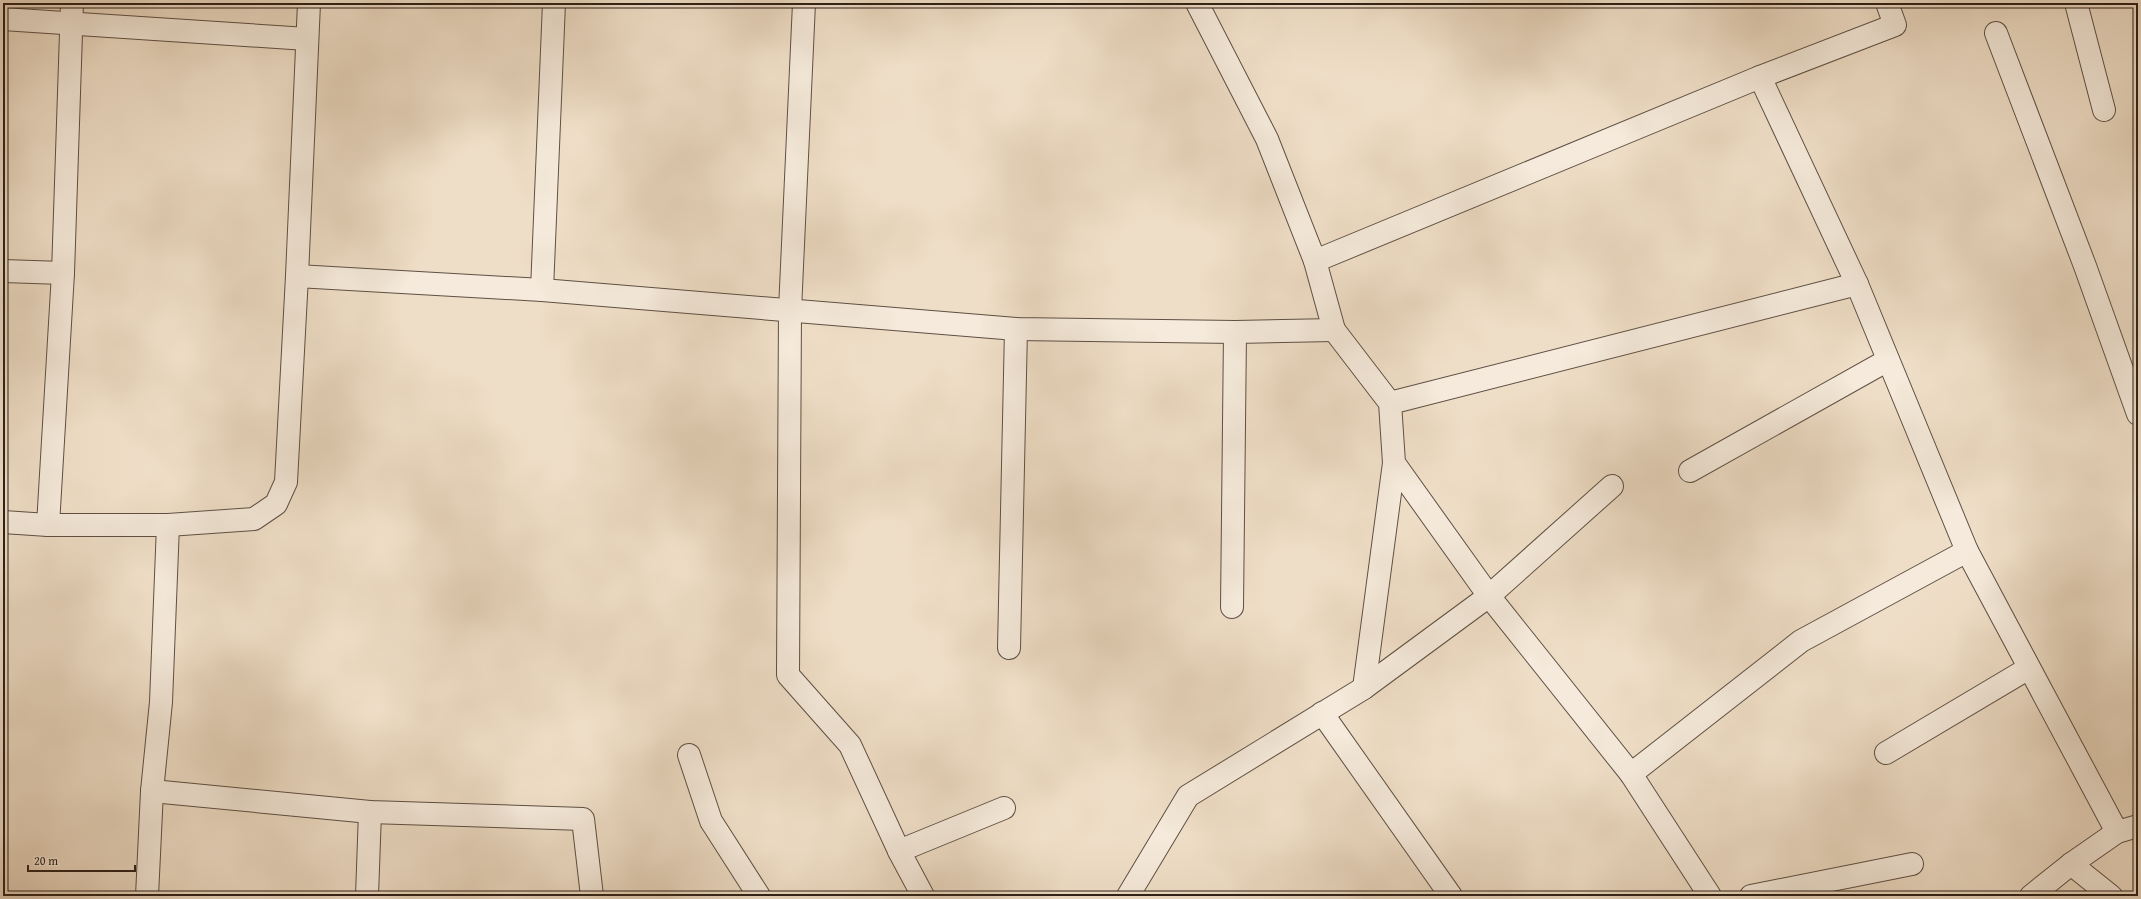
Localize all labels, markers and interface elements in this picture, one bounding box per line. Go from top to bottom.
scale bar [28,847,135,873]
text: 20 m [34,852,58,869]

